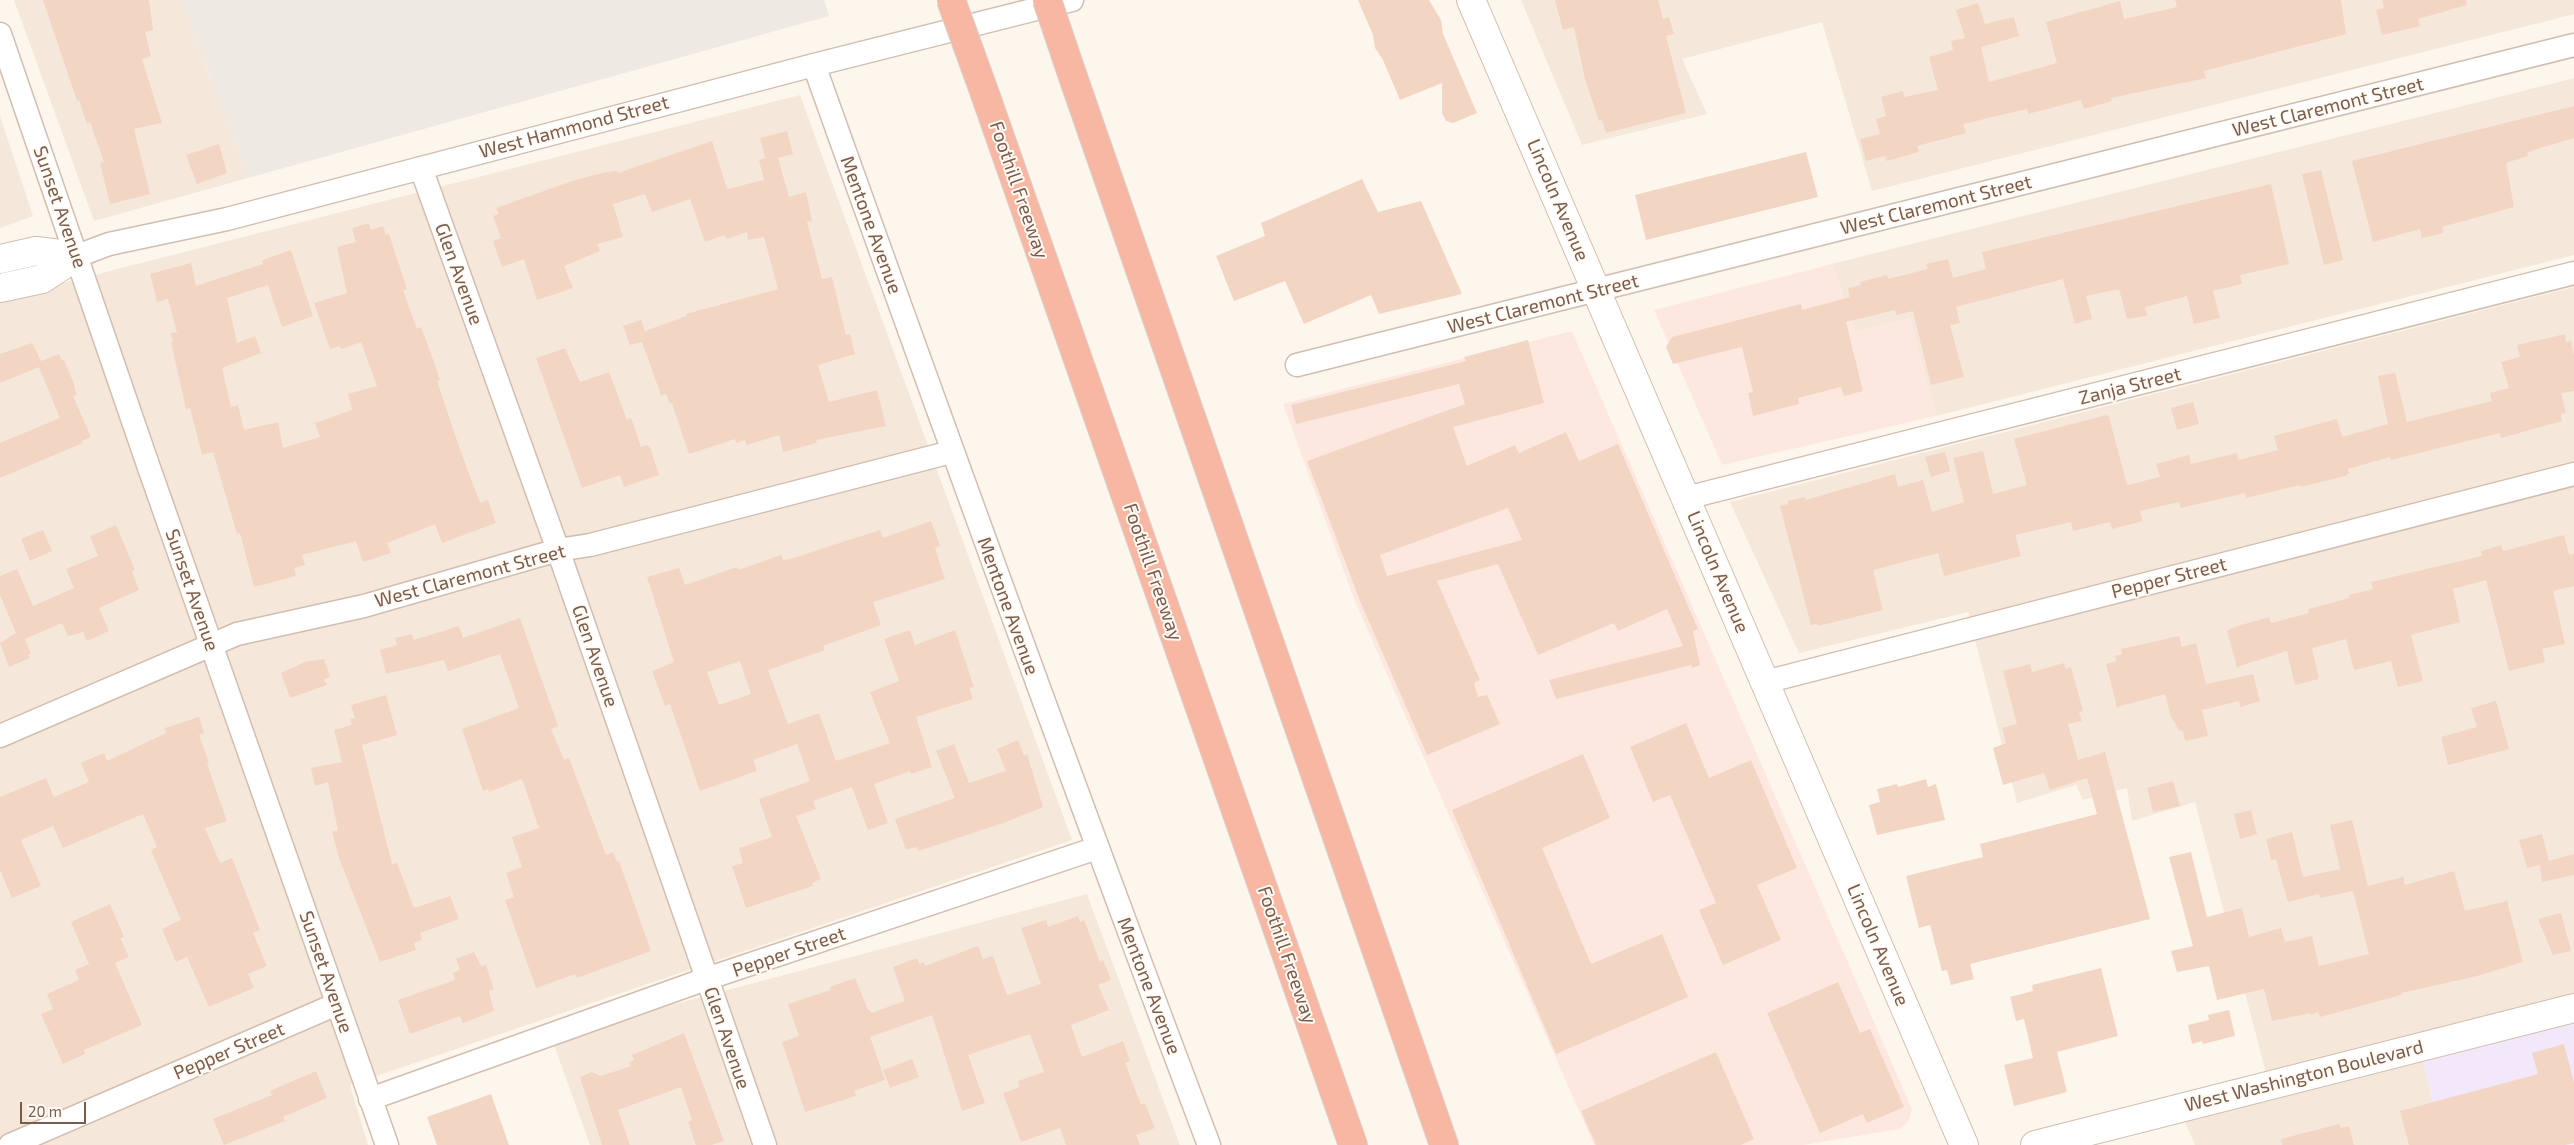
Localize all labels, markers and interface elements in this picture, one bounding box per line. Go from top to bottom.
street label: West Claremont Street [2230,72,2426,142]
street label: West Hammond Street [477,91,671,163]
street label: Foothill Freeway [985,118,1053,262]
street label: Lincoln Avenue [1522,136,1594,264]
street label: Sunset Avenue [28,143,92,271]
street label: Mentone Avenue [835,153,907,297]
street label: West Claremont Street [1838,170,2034,240]
street label: Glen Avenue [430,220,488,328]
street label: West Claremont Street [1445,269,1641,339]
street label: Zanja Street [2077,362,2183,410]
street label: Foothill Freeway [1119,500,1187,644]
street label: Lincoln Avenue [1682,508,1754,636]
street label: Sunset Avenue [160,526,224,654]
street label: Mentone Avenue [972,534,1044,678]
street label: West Claremont Street [372,540,568,612]
street label: Pepper Street [2109,553,2229,603]
street label: Glen Avenue [567,602,623,710]
street label: Lincoln Avenue [1842,881,1914,1009]
street label: Foothill Freeway [1253,883,1321,1027]
street label: Sunset Avenue [294,908,358,1036]
street label: Mentone Avenue [1112,914,1186,1058]
street label: Pepper Street [729,922,849,982]
street label: Glen Avenue [699,984,755,1092]
street label: Pepper Street [170,1017,288,1085]
street label: West Washington Boulevard [2182,1035,2426,1117]
scale bar [22,1092,89,1124]
text: 20 m [28,1102,62,1120]

